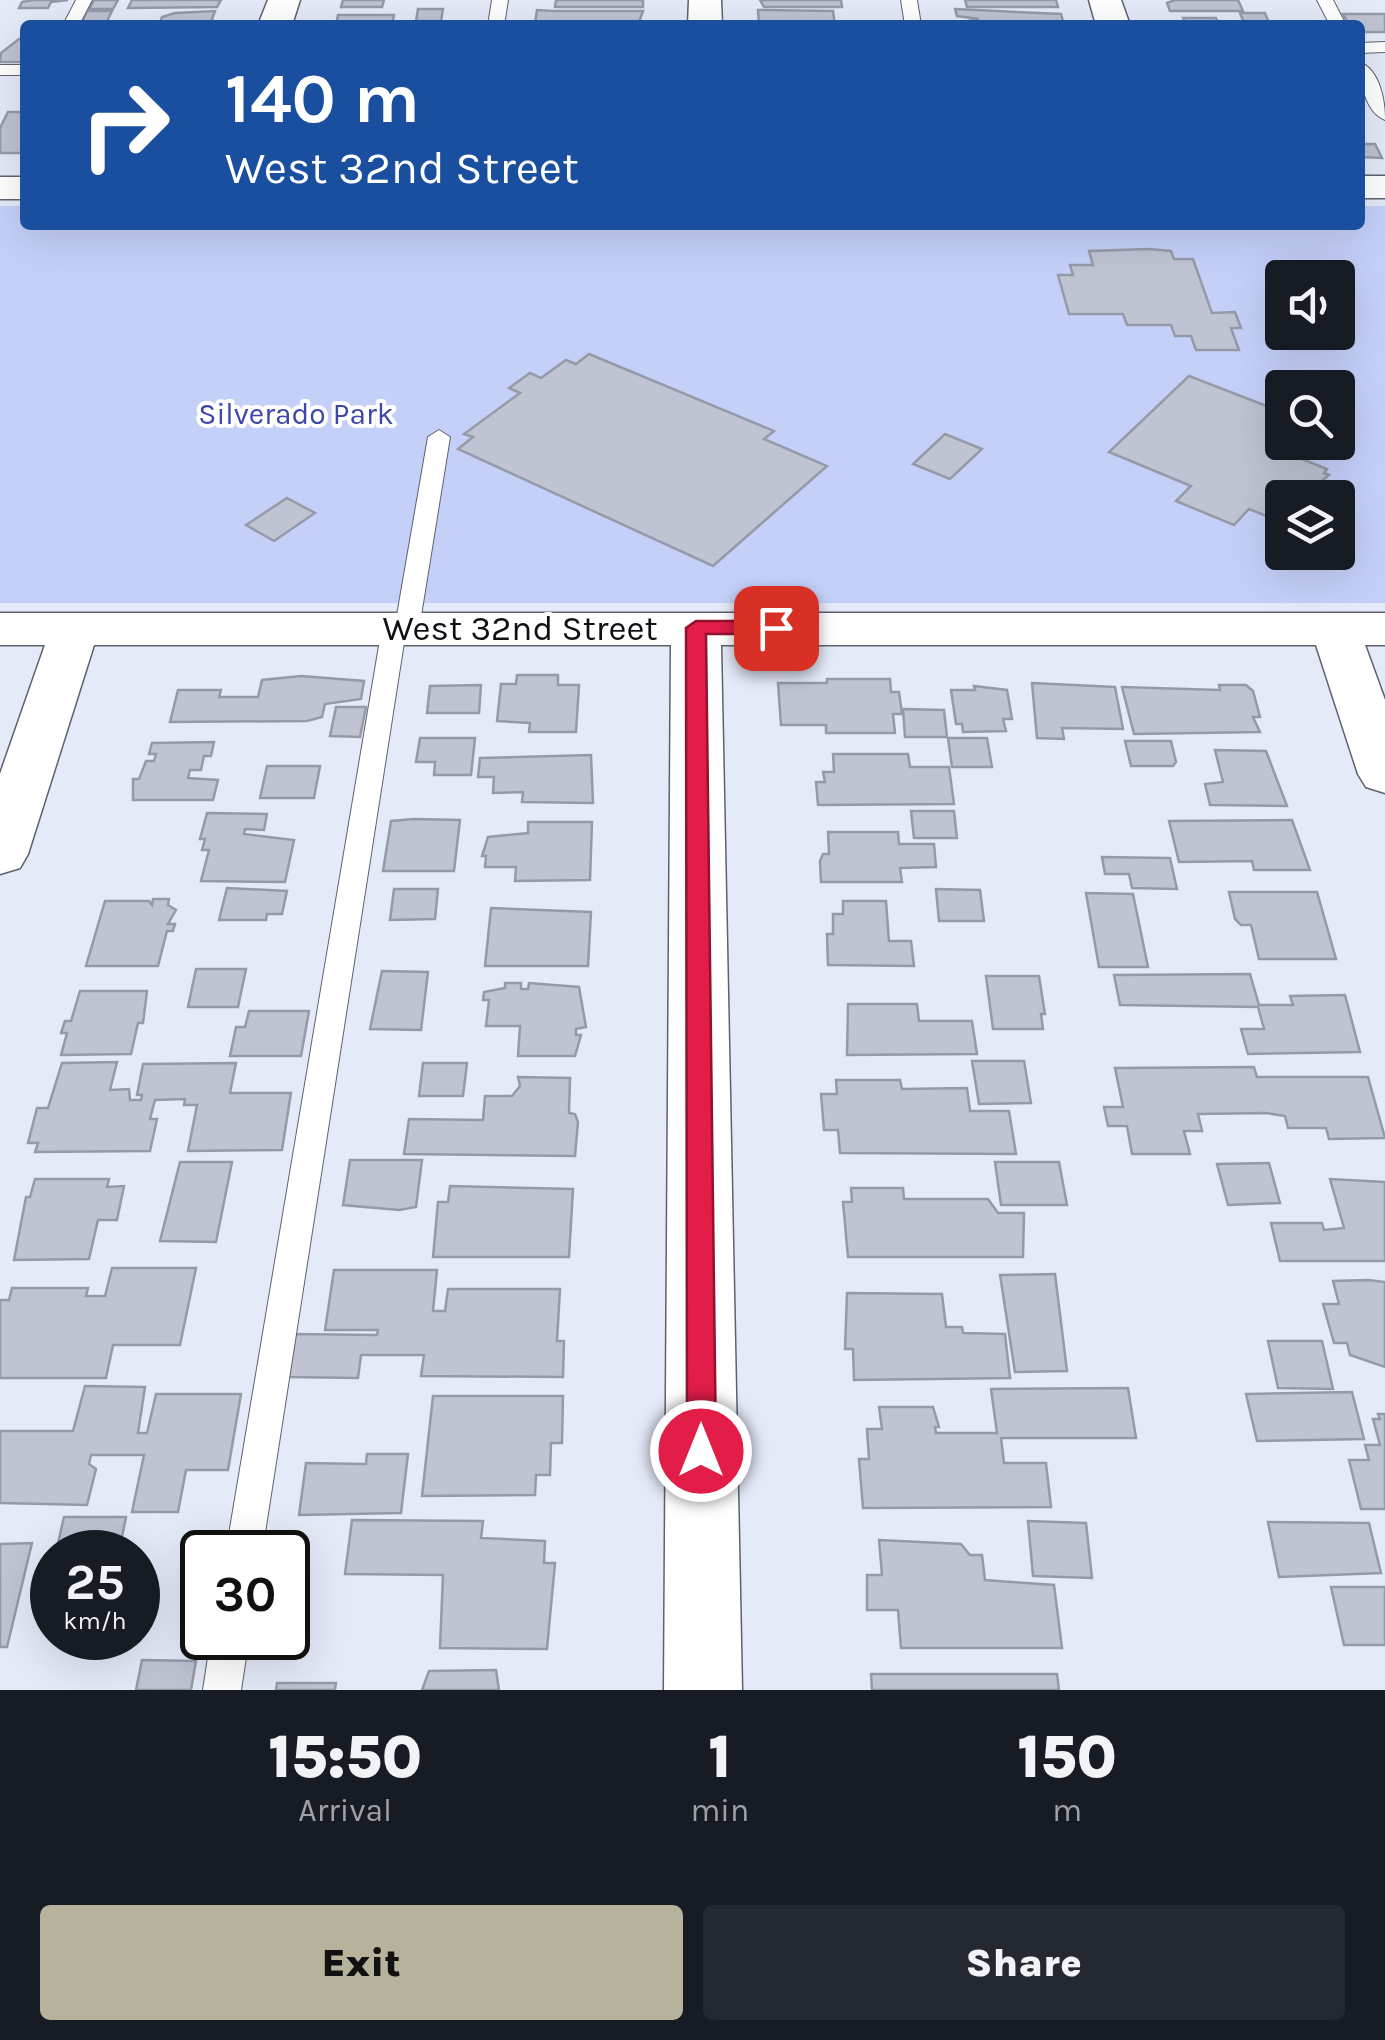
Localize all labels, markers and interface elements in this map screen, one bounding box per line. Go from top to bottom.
text: 140 m [225,58,420,140]
icon: right [60,60,190,190]
text: West 32nd Street [225,142,579,194]
map controls [1265,260,1355,570]
button: sound [1265,260,1355,350]
button: search [1265,370,1355,460]
park label: Silverado Park [198,396,394,432]
button: layers [1265,480,1355,570]
pin [734,586,819,671]
icon: arrive [749,601,804,656]
street label: West 32nd Street [382,608,658,649]
position arrow [649,1399,753,1503]
speed limit sign: 30 [180,1530,310,1660]
text: 25 [65,1553,125,1612]
text: km/h [63,1606,127,1635]
text: 15:50 [268,1722,422,1792]
text: 1 [708,1722,731,1792]
text: 150 [1017,1722,1117,1792]
text: Arrival [298,1792,392,1829]
text: min [690,1792,749,1829]
text: m [1052,1792,1082,1829]
button: Exit [40,1905,683,2020]
button: Share [703,1905,1345,2020]

